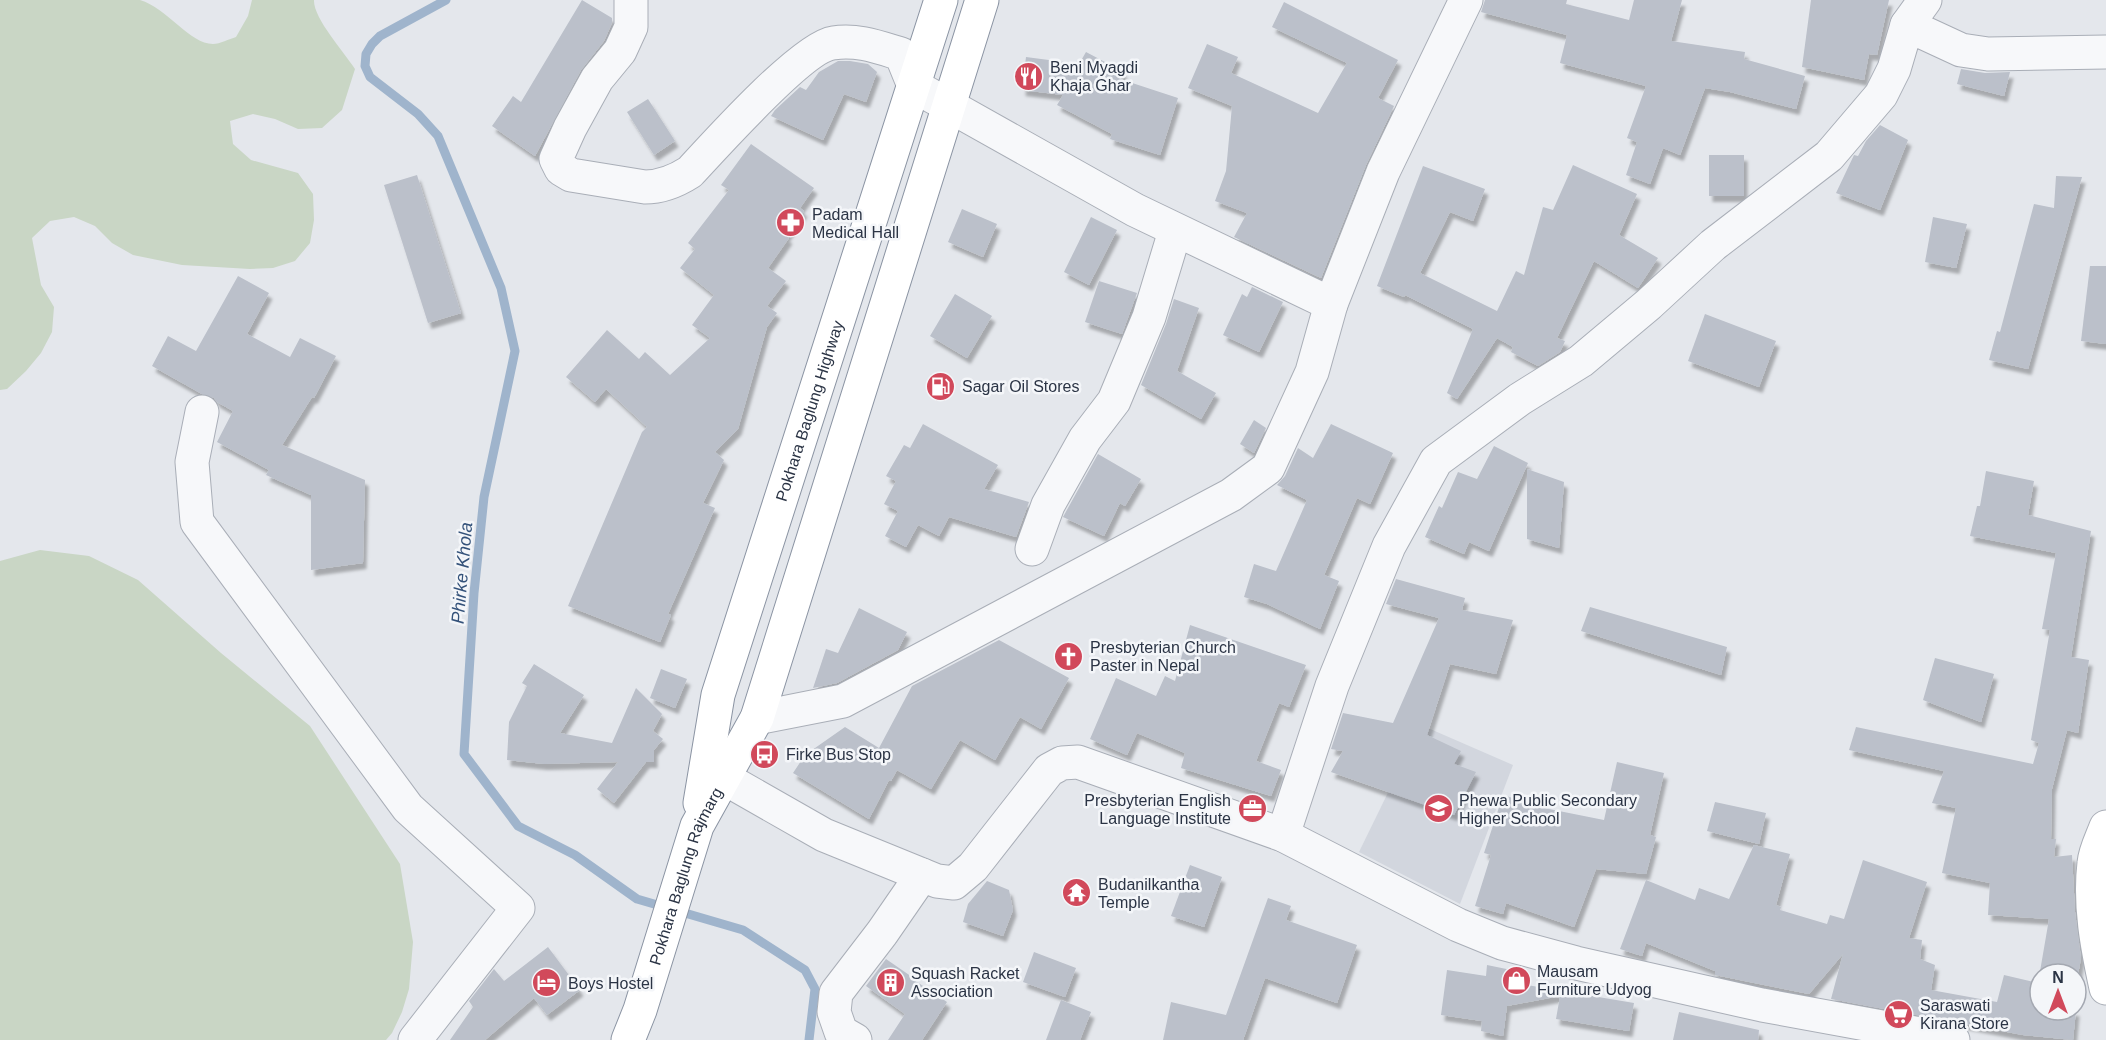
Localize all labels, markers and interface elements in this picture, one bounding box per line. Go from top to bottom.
place label: Beni Myagdi Khaja Ghar [1050,59,1138,94]
restaurant icon: Beni Myagdi Khaja Ghar [1013,60,1045,92]
place label: Padam Medical Hall [812,206,899,241]
pharmacy icon: Padam Medical Hall [775,207,807,239]
street label: Pokhara Baglung Highway [772,318,846,503]
fuel station icon: Sagar Oil Stores [925,370,957,402]
place label: Sagar Oil Stores [962,378,1079,395]
water label: Phirke Khola [448,521,476,625]
place label: Presbyterian Church Paster in Nepal [1090,639,1236,674]
church icon: Presbyterian Church Paster in Nepal [1053,640,1085,672]
bus stop icon: Firke Bus Stop [749,738,781,770]
place label: Firke Bus Stop [786,746,891,763]
street label: Pokhara Baglung Rajmarg [646,784,725,967]
place label: Presbyterian English Language Institute [1084,792,1231,827]
place label: Phewa Public Secondary Higher School [1459,792,1637,827]
office icon: Presbyterian English Language Institute [1236,793,1268,825]
school or university icon: Phewa Public Secondary Higher School [1422,793,1454,825]
place label: Budanilkantha Temple [1098,876,1200,911]
temple icon: Budanilkantha Temple [1061,877,1093,909]
north arrow [2028,962,2088,1022]
place label: Mausam Furniture Udyog [1537,963,1652,998]
shop icon: Mausam Furniture Udyog [1500,964,1532,996]
place label: Squash Racket Association [911,965,1020,1000]
building icon: Squash Racket Association [874,966,906,998]
hotel icon: Boys Hostel [531,967,563,999]
text: N [2052,969,2064,986]
place label: Boys Hostel [568,975,653,992]
place label: Saraswati Kirana Store [1920,997,2009,1032]
supermarket icon: Saraswati Kirana Store [1883,998,1915,1030]

